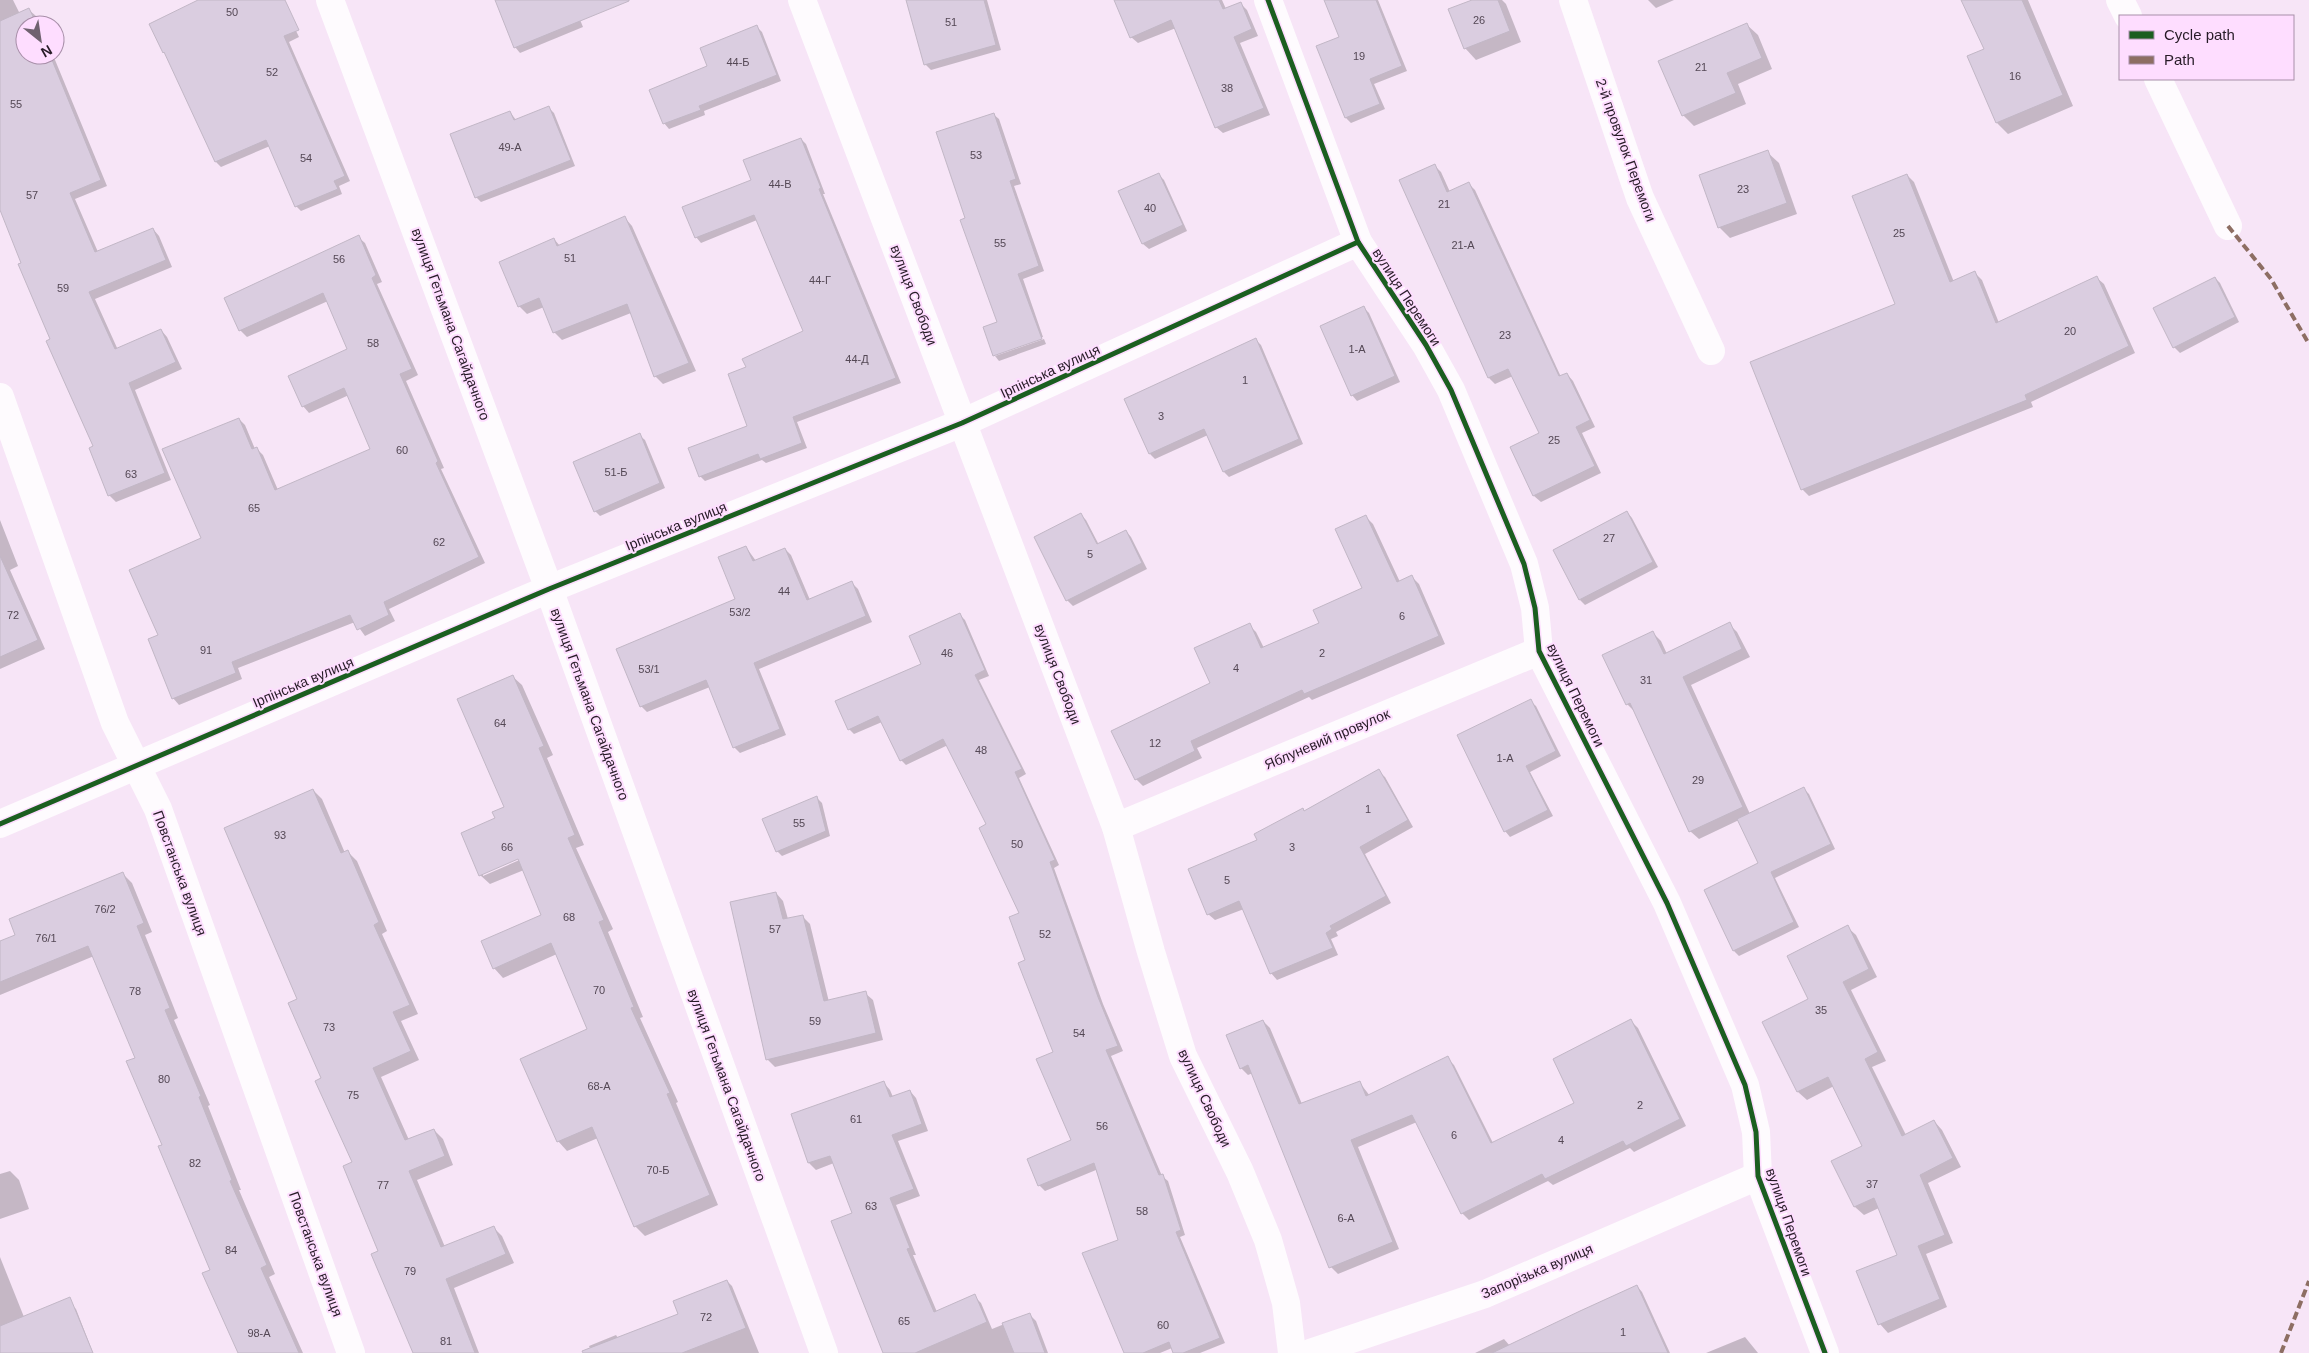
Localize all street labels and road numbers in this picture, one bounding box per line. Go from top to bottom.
street label: 2-й провулок Перемоги [1593,76,1659,224]
street label: вулиця Гетьмана Сагайдачного [409,226,493,422]
street label: вулиця Свободи [888,243,940,347]
street label: вулиця Перемоги [1370,245,1444,349]
street label: Ірпінська вулиця [998,341,1102,401]
street label: Ірпінська вулиця [623,498,729,554]
street label: вулиця Гетьмана Сагайдачного [548,606,632,802]
street label: вулиця Свободи [1032,622,1084,726]
street label: вулиця Перемоги [1544,641,1608,749]
street label: Ірпінська вулиця [250,654,356,710]
street label: Яблуневий провулок [1262,705,1393,773]
street label: Повстанська вулиця [150,808,210,938]
street label: вулиця Гетьмана Сагайдачного [685,987,769,1183]
street label: вулиця Свободи [1175,1047,1235,1149]
street label: вулиця Перемоги [1763,1166,1815,1278]
street label: Повстанська вулиця [286,1189,346,1319]
street label: Запорізька вулиця [1479,1240,1595,1302]

